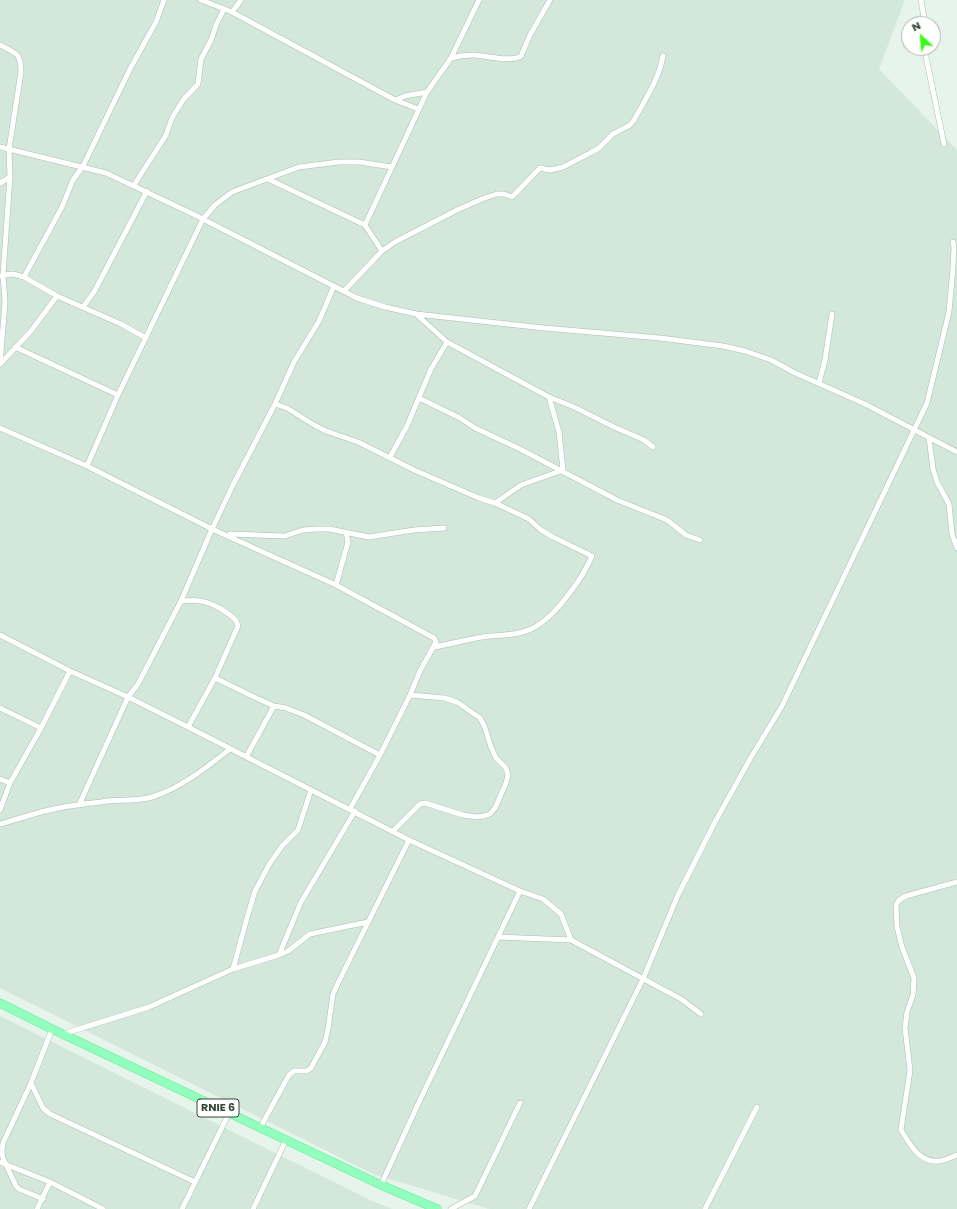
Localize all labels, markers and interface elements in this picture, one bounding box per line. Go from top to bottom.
north arrow [901,16,941,56]
text: N [909,17,923,35]
road number: RNIE 6 [197,1099,239,1117]

